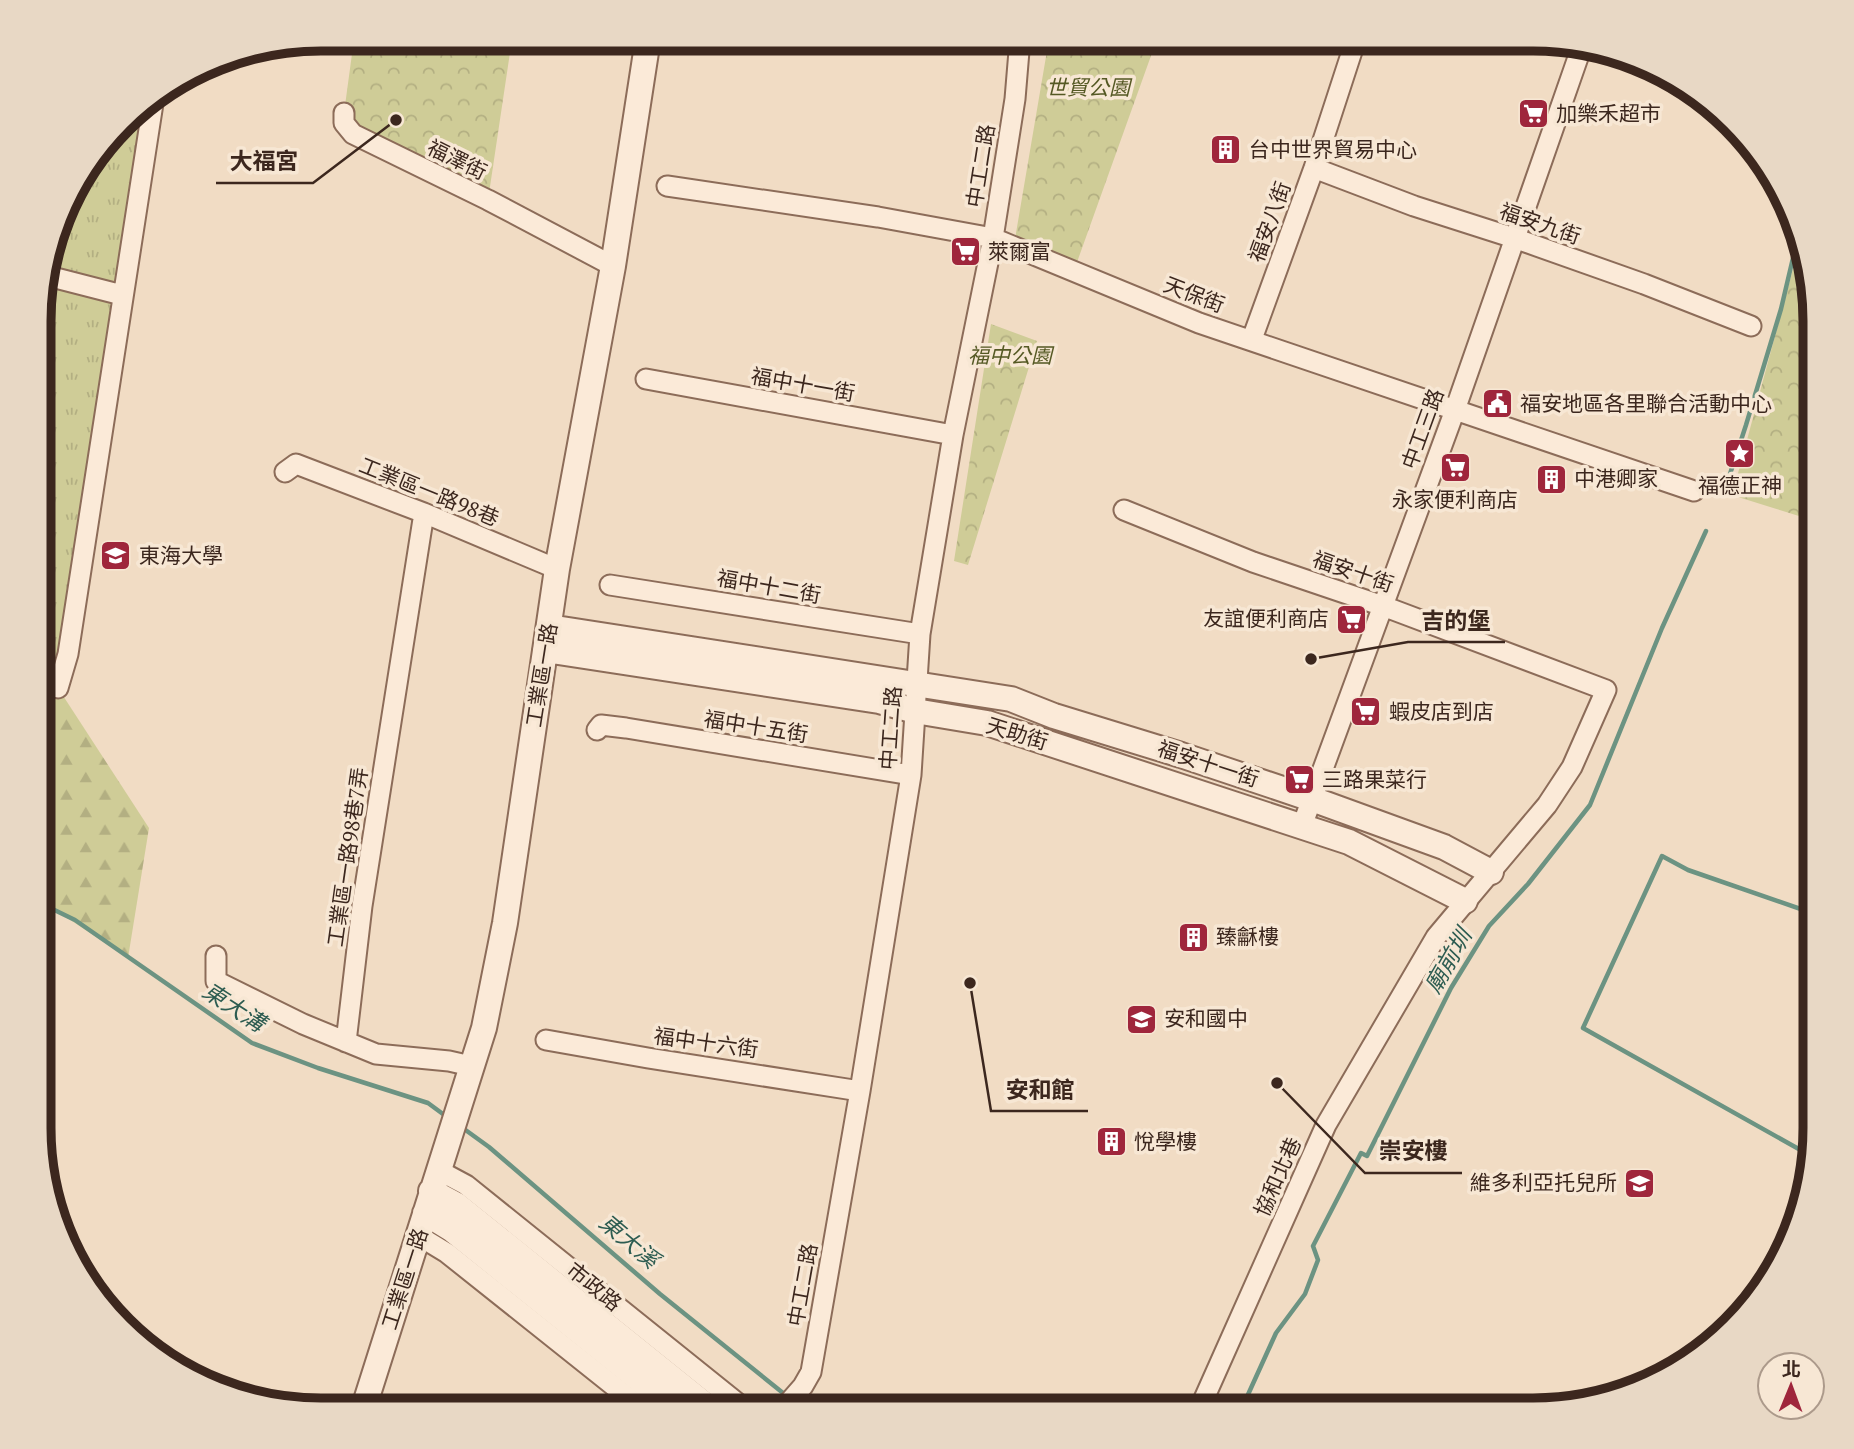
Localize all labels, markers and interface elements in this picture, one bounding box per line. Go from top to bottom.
park label: 世貿公園 [1046,73,1133,101]
supermarket icon: 加樂禾超市 [1516,97,1550,131]
place label: 加樂禾超市 [1556,99,1661,127]
street label: 中工二路 [960,122,1000,210]
street label: 福澤街 [423,133,492,185]
building icon: 台中世界貿易中心 [1209,133,1243,167]
place label: 台中世界貿易中心 [1249,135,1417,163]
callout: 大福宮 [216,139,313,183]
text: 大福宮 [230,145,299,176]
street label: 福安八街 [1242,177,1297,266]
street label: 福安九街 [1496,196,1585,250]
supermarket icon: 萊爾富 [948,235,982,269]
place label: 萊爾富 [988,237,1051,265]
street label: 天保街 [1160,270,1229,318]
park label: 福中公園 [968,341,1055,369]
street label: 福中十一街 [749,361,857,407]
street label: 中工三路 [1395,384,1450,473]
public building icon: 福安地區各里聯合活動中心 [1480,387,1514,421]
place label: 福安地區各里聯合活動中心 [1520,389,1772,417]
place icon: 福德正神 [1723,437,1757,471]
street label: 工業區一路98巷 [355,450,503,532]
supermarket icon: 永家便利商店 [1438,451,1472,485]
building icon: 中港卿家 [1534,462,1568,496]
place label: 中港卿家 [1574,464,1658,492]
place label: 福德正神 [1698,471,1782,499]
place label: 永家便利商店 [1392,485,1518,513]
school or university icon: 東海大學 [99,539,133,573]
place label: 東海大學 [139,541,223,569]
street label: 福安十街 [1309,544,1398,598]
street label: 福中十二街 [715,563,823,609]
callout: 吉的堡 [1408,598,1505,642]
supermarket icon: 友誼便利商店 [1335,602,1369,636]
place label: 友誼便利商店 [1203,604,1329,632]
text: 吉的堡 [1422,605,1491,636]
street label: 工業區一路 [519,621,563,729]
street label: 中工二路 [873,685,907,771]
supermarket icon: 蝦皮店到店 [1349,695,1383,729]
place label: 蝦皮店到店 [1389,697,1494,725]
street label: 福中十五街 [702,704,810,748]
street label: 天助街 [983,710,1052,756]
street label: 福安十一街 [1154,734,1263,793]
supermarket icon: 三路果菜行 [1282,763,1316,797]
street label: 工業區一路98巷7弄 [321,765,373,948]
place label: 三路果菜行 [1322,765,1427,793]
building icon: 臻龢樓 [1176,920,1210,954]
water label: 廟前圳 [1417,921,1480,998]
place label: 臻龢樓 [1216,922,1279,950]
water label: 東大溝 [197,975,274,1040]
school or university icon: 安和國中 [1124,1002,1158,1036]
place label: 安和國中 [1164,1004,1248,1032]
street label: 福中十六街 [652,1021,760,1063]
callout: 安和館 [991,1067,1088,1111]
text: 安和館 [1006,1074,1075,1105]
building icon: 悅學樓 [1094,1125,1128,1159]
place label: 悅學樓 [1134,1127,1197,1155]
callout: 崇安樓 [1365,1129,1462,1173]
street label: 協和北巷 [1247,1133,1307,1221]
text: 崇安樓 [1379,1135,1448,1166]
school or university icon: 維多利亞托兒所 [1623,1166,1657,1200]
place label: 維多利亞托兒所 [1470,1168,1617,1196]
water label: 東大溪 [593,1207,668,1277]
street label: 工業區一路 [375,1224,434,1333]
street label: 中工二路 [781,1241,823,1329]
street label: 市政路 [561,1256,628,1317]
north arrow [1756,1351,1826,1421]
text: 北 [1782,1356,1801,1381]

